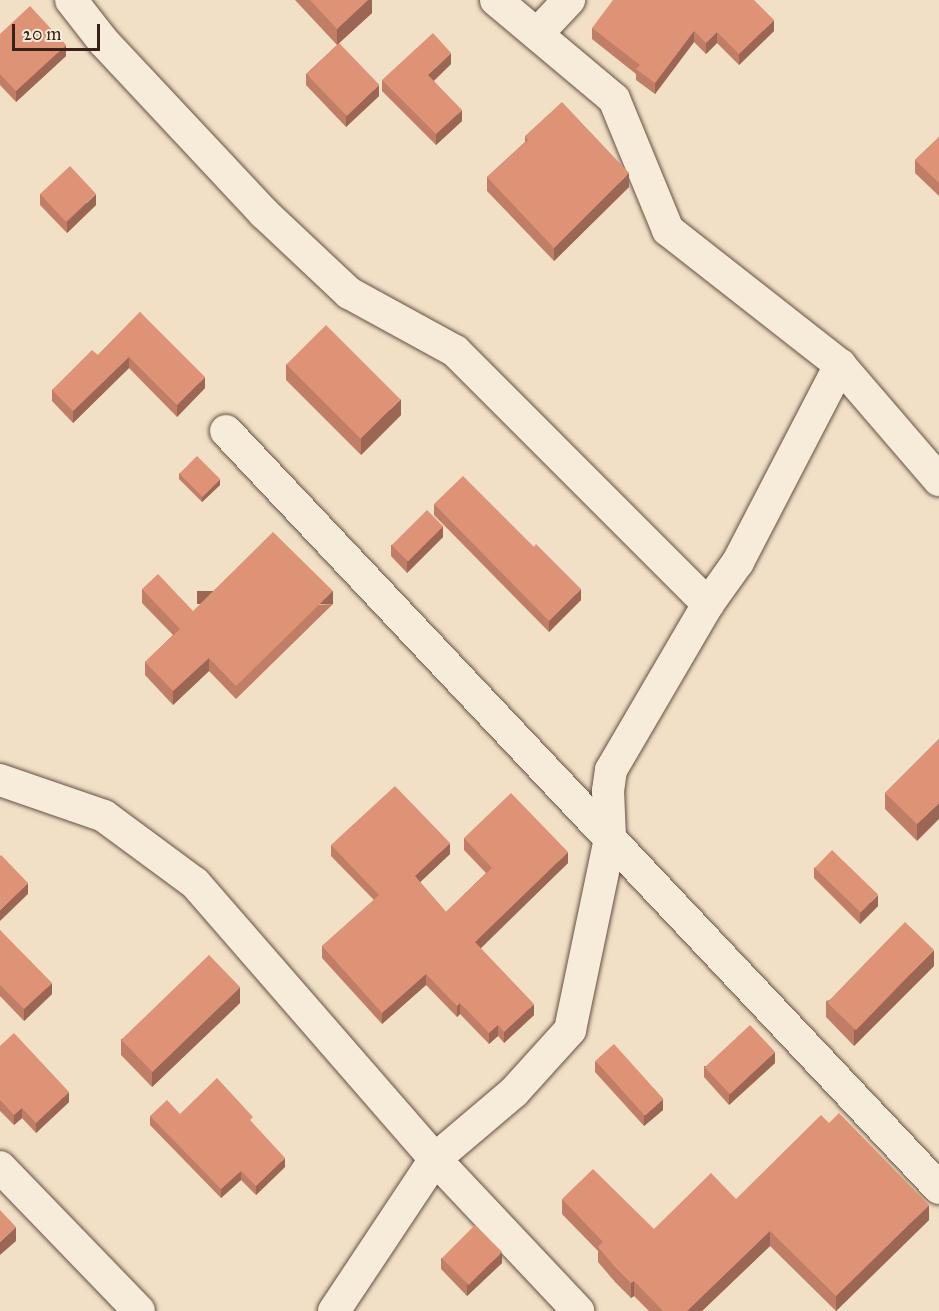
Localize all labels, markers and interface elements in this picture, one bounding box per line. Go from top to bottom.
scale bar [15,12,104,50]
text: 20 m [23,23,61,45]

